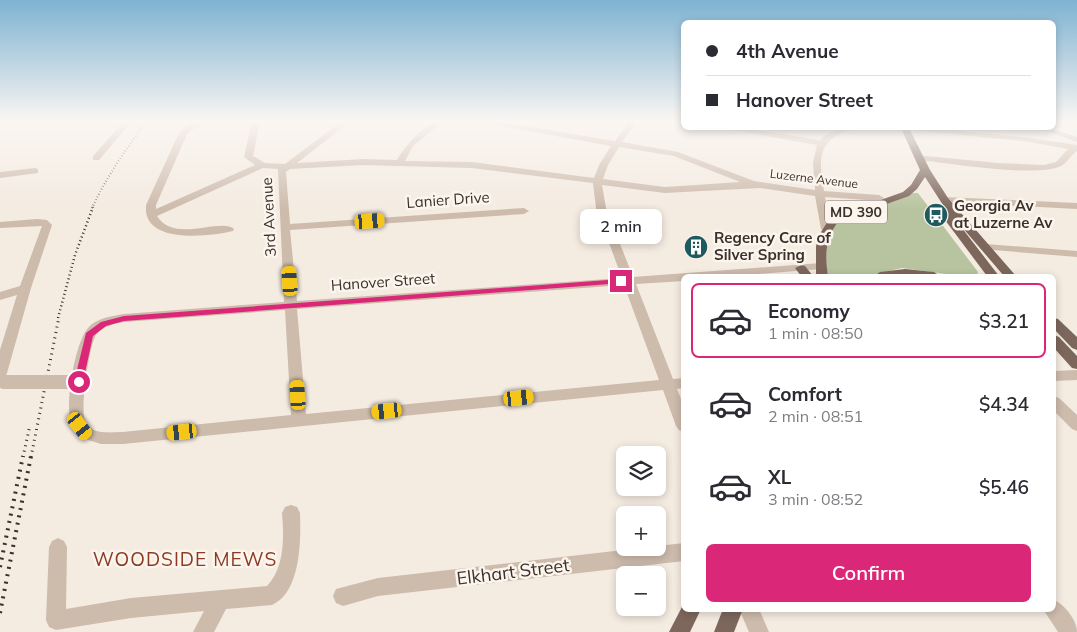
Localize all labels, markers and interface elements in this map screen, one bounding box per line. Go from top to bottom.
text: 4th Avenue [736,39,839,63]
text: Hanover Street [736,88,873,112]
street label: Luzerne Avenue [769,166,859,191]
street label: 3rd Avenue [257,177,280,257]
street label: Lanier Drive [406,187,490,212]
place label: Georgia Av at Luzerne Av [954,196,1053,232]
road number: MD 390 [825,200,887,223]
bus stop icon: Georgia Av at Luzerne Av [923,202,949,228]
callout: 2 min [580,208,662,244]
car [354,212,385,230]
text: 2 min [600,216,642,236]
place label: Regency Care of Silver Spring [714,228,831,264]
building icon: Regency Care of Silver Spring [683,234,709,260]
car [281,266,298,296]
street label: Hanover Street [330,268,436,295]
route end [610,270,632,292]
icon: car [708,298,753,343]
text: Economy [768,299,850,323]
text: $3.21 [979,309,1029,333]
text: 1 min · 08:50 [768,323,863,343]
route start [68,371,90,393]
car [289,380,306,410]
icon: car [708,381,753,426]
text: Comfort [768,382,842,406]
car [503,389,534,407]
text: $4.34 [979,392,1029,416]
car [371,402,402,420]
text: 2 min · 08:51 [768,406,863,426]
car [64,410,95,442]
car [166,423,197,441]
map controls [616,446,666,616]
button: layers [616,446,666,496]
icon: car [708,464,753,509]
text: XL [768,465,791,489]
text: $5.46 [979,475,1029,499]
text: 3 min · 08:52 [768,489,863,509]
button: + [616,506,666,556]
button: Confirm [706,544,1031,602]
district label: WOODSIDE MEWS [93,547,277,571]
street label: Elkhart Street [455,553,571,590]
button: − [616,566,666,616]

